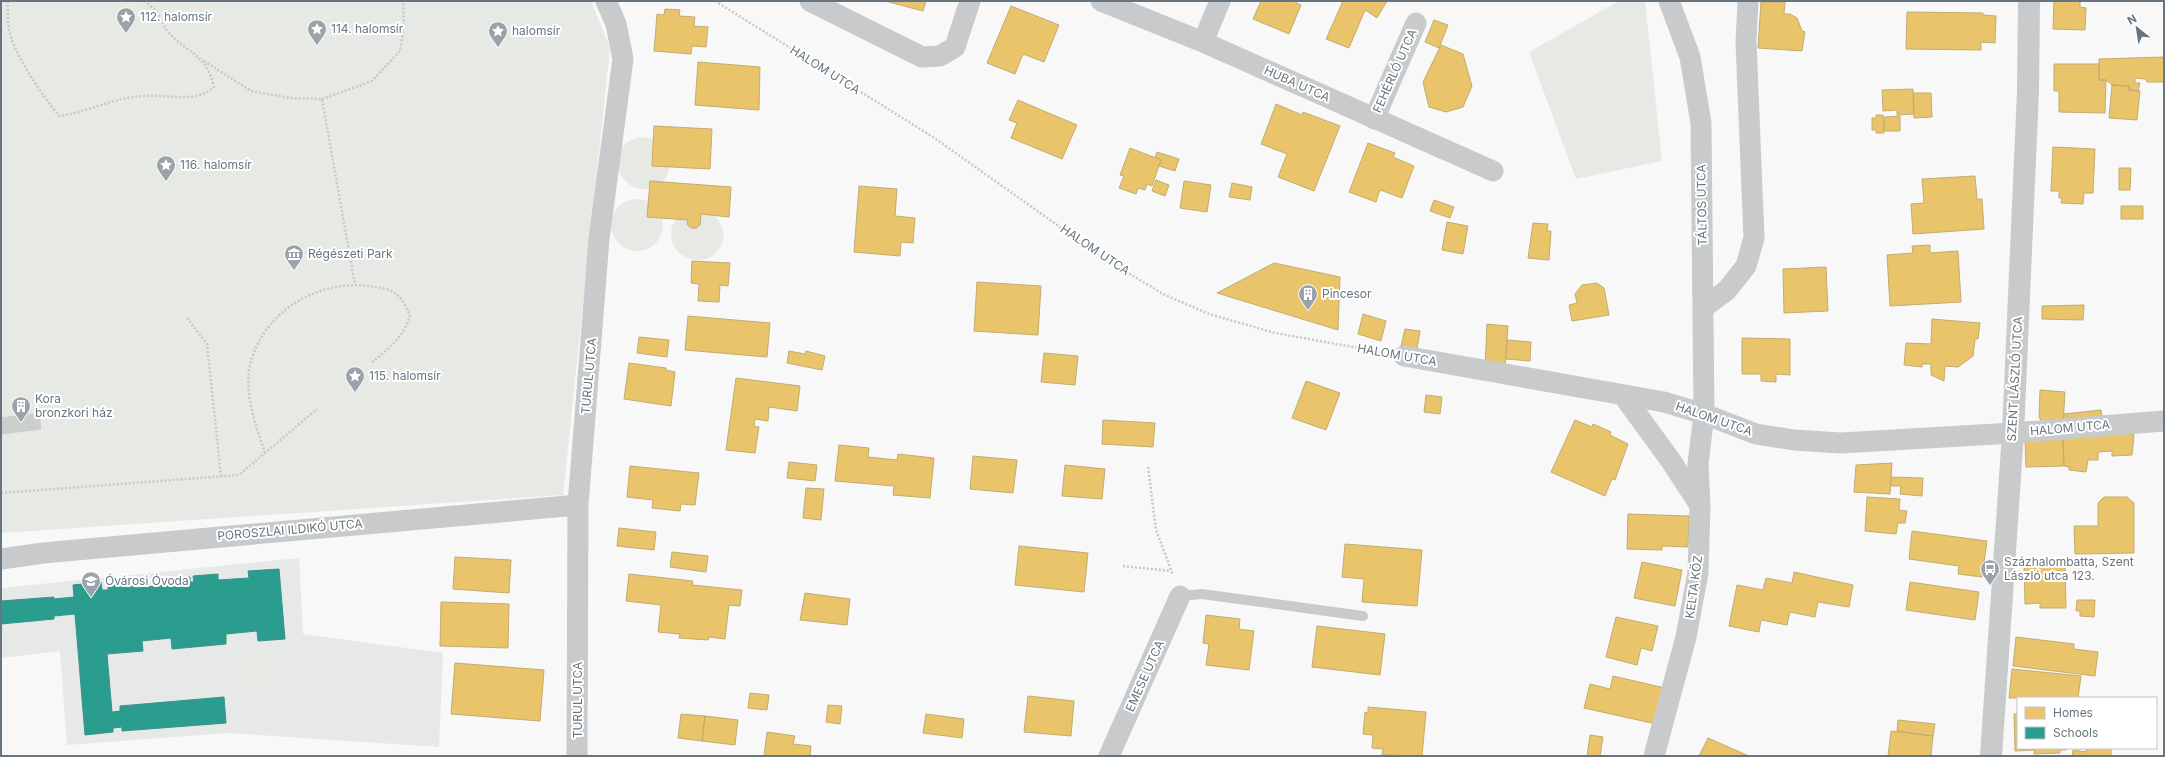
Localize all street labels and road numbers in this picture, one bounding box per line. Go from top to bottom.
street label: FEHÉRLÓ UTCA [1369,27,1420,115]
street label: HALOM UTCA [787,42,863,97]
street label: HUBA UTCA [1262,62,1332,105]
street label: TÁLTOS UTCA [1693,164,1710,246]
street label: HALOM UTCA [1058,221,1133,278]
street label: SZENT LÁSZLÓ UTCA [2004,316,2025,442]
street label: TURUL UTCA [578,337,599,415]
street label: HALOM UTCA [1356,340,1438,369]
street label: HALOM UTCA [1674,398,1755,439]
street label: HALOM UTCA [2029,417,2111,438]
street label: POROSZLAI ILDIKÓ UTCA [217,516,363,543]
street label: KELTA KÖZ [1682,554,1705,620]
street label: EMESE UTCA [1122,638,1167,714]
street label: TURUL UTCA [570,662,585,738]

